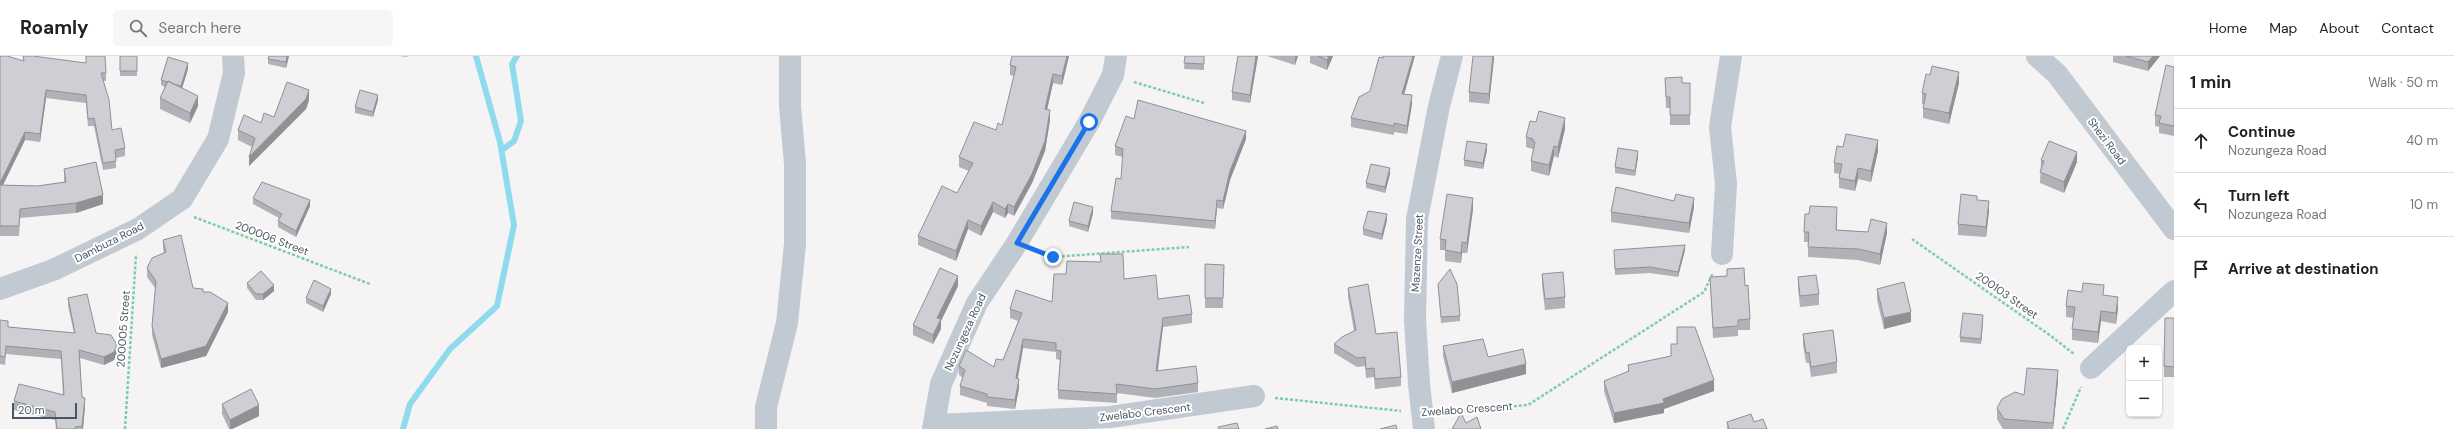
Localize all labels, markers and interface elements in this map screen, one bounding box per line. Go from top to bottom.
search box [113,10,393,46]
text: Roamly [20,15,89,40]
icon: search [127,17,149,39]
text: Search here [159,18,241,38]
text: Home [2209,19,2247,37]
text: Map [2269,19,2297,37]
text: About [2319,19,2359,37]
text: Contact [2381,19,2434,37]
text: 1 min [2190,71,2231,93]
text: Walk · 50 m [2368,74,2438,91]
route start [1080,113,1098,131]
street label: Shezi Road [2085,115,2129,167]
text: Continue [2228,122,2296,142]
icon: ahead [2190,130,2212,152]
text: 40 m [2406,132,2438,149]
text: Nozungeza Road [2228,142,2327,159]
text: Turn left [2228,186,2289,206]
icon: left [2190,194,2212,216]
text: 10 m [2410,196,2438,213]
text: Nozungeza Road [2228,206,2327,223]
street label: Mazenze Street [1408,214,1426,292]
street label: Dambuza Road [72,218,146,266]
street label: 200006 Street [233,218,311,258]
route end [1044,248,1062,266]
icon: arrive [2190,258,2212,280]
text: Arrive at destination [2228,259,2379,279]
street label: 200103 Street [1973,268,2041,322]
street label: 200005 Street [113,290,133,368]
street label: Nozungeza Road [941,291,989,373]
map controls [2126,345,2162,417]
button: + [2126,345,2162,381]
button: − [2126,381,2162,417]
street label: Zwelabo Crescent [1099,399,1191,425]
street label: Zwelabo Crescent [1421,399,1513,419]
scale bar [12,401,77,420]
text: 20 m [18,403,44,417]

